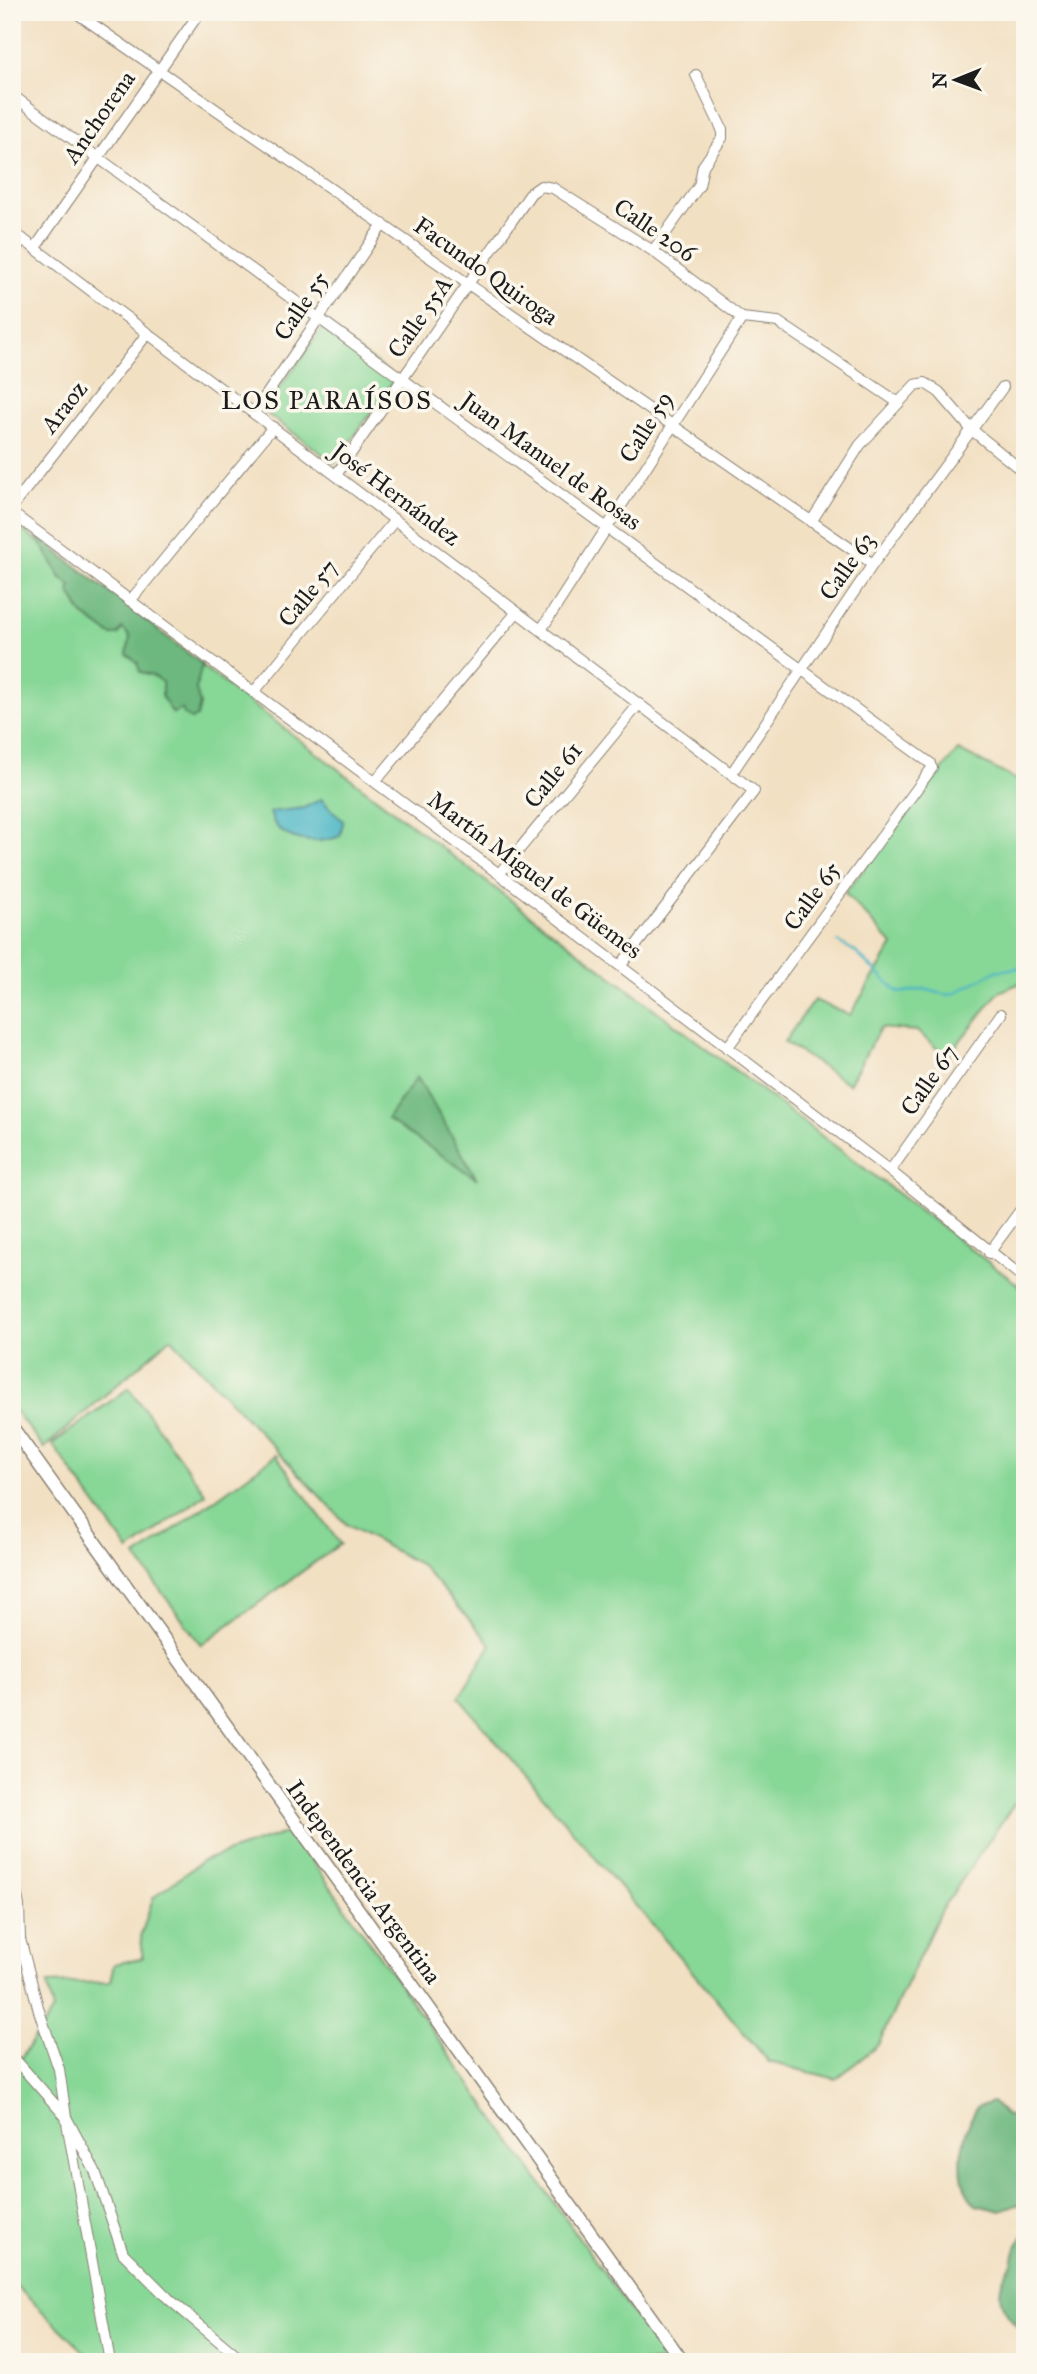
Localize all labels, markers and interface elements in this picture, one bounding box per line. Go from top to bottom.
north arrow [922,46,992,116]
street label: Anchorena [56,64,142,170]
text: N [928,72,951,89]
street label: Calle 206 [608,192,702,269]
street label: Facundo Quiroga [408,210,565,332]
street label: Calle 55 [267,266,335,346]
street label: Calle 55A [381,270,459,364]
street label: Araoz [33,375,94,440]
district label: LOS PARAÍSOS [221,384,433,416]
street label: Juan Manuel de Rosas [452,384,647,537]
street label: Calle 59 [612,386,680,468]
street label: José Hernández [323,434,467,552]
street label: Calle 63 [813,526,881,606]
street label: Calle 57 [272,553,344,633]
street label: Calle 61 [517,736,589,814]
street label: Martín Miguel de Güemes [422,785,648,965]
street label: Calle 65 [777,856,847,936]
street label: Calle 67 [894,1039,964,1121]
street label: Independencia Argentina [280,1774,449,1991]

